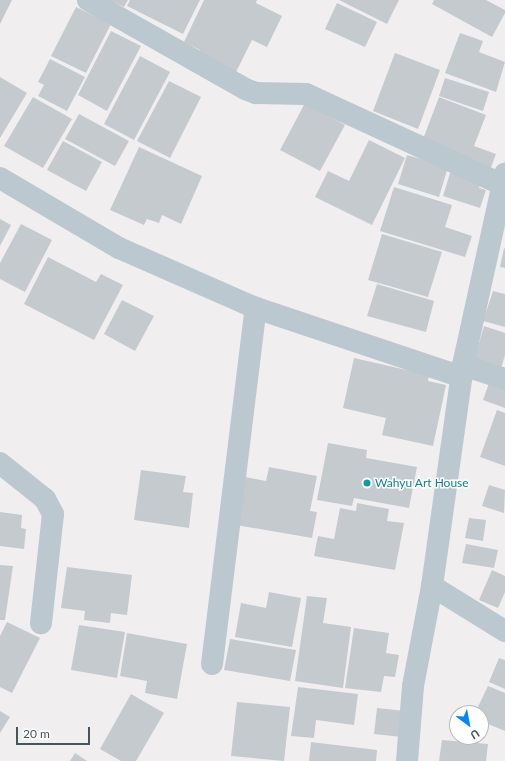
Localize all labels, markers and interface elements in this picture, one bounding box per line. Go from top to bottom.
place label: Wahyu Art House [375,476,469,490]
marker: Wahyu Art House [362,478,372,488]
north arrow [449,705,489,745]
scale bar [18,719,92,745]
text: 20 m [23,726,50,741]
text: U [468,727,482,742]

